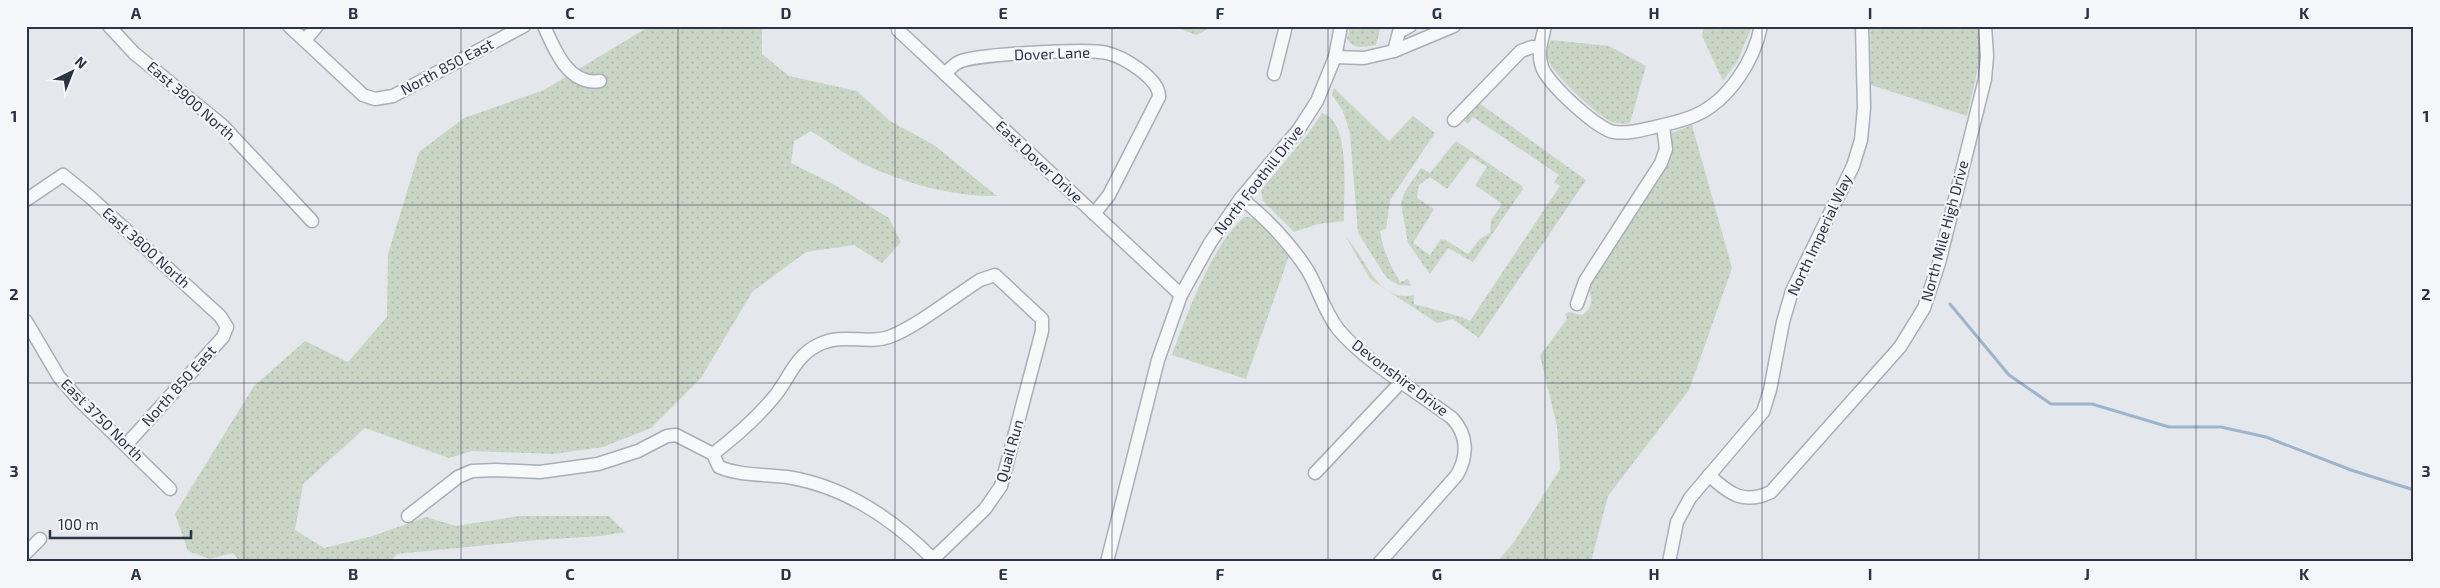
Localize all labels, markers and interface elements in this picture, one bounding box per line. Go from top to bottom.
text: A [131,3,142,22]
text: B [348,3,358,22]
text: C [565,3,575,22]
text: D [781,3,792,22]
text: E [998,3,1008,22]
text: F [1216,3,1225,22]
text: G [1432,3,1442,22]
text: H [1648,3,1660,22]
text: I [1868,3,1872,22]
text: J [2084,3,2090,22]
text: K [2299,3,2310,22]
street label: North 850 East [397,34,496,98]
street label: Dover Lane [1014,43,1090,63]
north arrow [48,48,98,98]
text: N [72,52,91,72]
street label: East 3900 North [144,57,240,144]
text: 1 [11,106,17,125]
text: 1 [2423,106,2429,125]
street label: East Dover Drive [992,116,1087,206]
street label: North Foothill Drive [1210,121,1306,237]
street label: North Mile High Drive [1917,158,1972,303]
street label: North Imperial Way [1783,171,1855,298]
street label: East 3800 North [99,203,194,291]
text: 2 [9,284,19,303]
text: 2 [2421,284,2431,303]
street label: Devonshire Drive [1349,335,1452,419]
street label: North 850 East [137,341,219,429]
street label: East 3750 North [58,374,148,464]
street label: Quail Run [991,417,1028,484]
text: 3 [9,461,19,480]
text: 3 [2421,461,2431,480]
scale bar [50,508,191,540]
text: 100 m [58,515,99,533]
text: A [131,564,142,583]
text: B [348,564,358,583]
text: C [565,564,575,583]
text: D [781,564,792,583]
text: E [998,564,1008,583]
text: F [1216,564,1225,583]
text: G [1432,564,1442,583]
text: H [1648,564,1660,583]
text: I [1868,564,1872,583]
text: J [2084,564,2090,583]
text: K [2299,564,2310,583]

